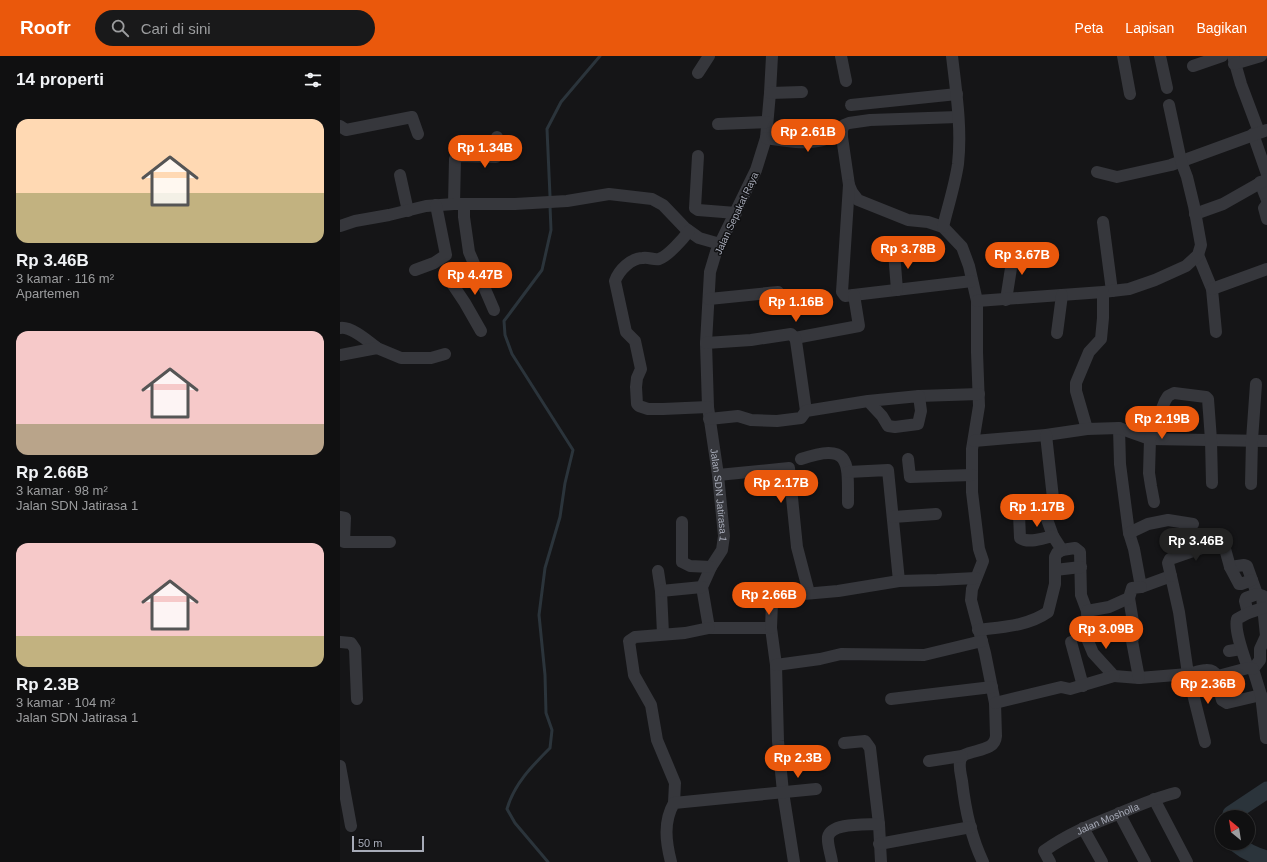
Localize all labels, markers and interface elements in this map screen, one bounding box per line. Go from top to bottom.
search box [95,10,375,46]
text: Roofr [20,17,71,38]
icon: search [109,17,131,39]
text: Cari di sini [141,20,211,37]
text: Peta [1075,20,1103,36]
text: Lapisan [1125,20,1174,36]
text: Bagikan [1196,20,1247,36]
icon: filters [302,69,324,91]
text: 14 properti [16,70,104,89]
pin: Rp 2.61B [767,119,849,153]
text: Rp 2.61B [780,124,836,139]
pin: Rp 1.34B [444,135,526,169]
text: Rp 1.34B [457,140,513,155]
icon: home [134,145,206,217]
street label: Jalan Sepakat Raya [713,170,761,256]
pin: Rp 3.78B [867,236,949,270]
text: Rp 3.78B [880,241,936,256]
pin: Rp 3.67B [981,242,1063,276]
text: Rp 3.67B [994,247,1050,262]
text: Rp 3.46B [16,251,89,270]
pin: Rp 4.47B [434,262,516,296]
text: Rp 4.47B [447,267,503,282]
text: 3 kamar · 116 m² [16,271,114,286]
text: Apartemen [16,286,80,301]
pin: Rp 1.16B [755,289,837,323]
text: Rp 1.16B [768,294,824,309]
icon: home [134,357,206,429]
pin: Rp 2.19B [1121,406,1203,440]
text: Rp 2.19B [1134,411,1190,426]
street label: Jalan SDN Jatirasa 1 [708,448,729,543]
text: Rp 2.66B [16,463,89,482]
pin: Rp 2.17B [740,470,822,504]
text: Rp 2.17B [753,475,809,490]
text: 3 kamar · 98 m² [16,483,108,498]
pin: Rp 1.17B [996,494,1078,528]
text: Jalan SDN Jatirasa 1 [16,498,138,513]
text: Rp 1.17B [1009,499,1065,514]
pin: Rp 3.46B [1155,528,1237,562]
text: Rp 3.46B [1168,533,1224,548]
icon: home [134,569,206,641]
pin: Rp 2.66B [728,582,810,616]
text: Rp 2.66B [741,587,797,602]
pin: Rp 3.09B [1065,616,1147,650]
text: Rp 3.09B [1078,621,1134,636]
pin: Rp 2.36B [1167,671,1249,705]
text: Rp 2.3B [16,675,79,694]
text: Rp 2.36B [1180,676,1236,691]
text: 3 kamar · 104 m² [16,695,115,710]
text: Jalan SDN Jatirasa 1 [16,710,138,725]
pin: Rp 2.3B [761,745,835,779]
text: Rp 2.3B [774,750,822,765]
street label: Jalan Mosholla [1075,801,1141,837]
north arrow [1215,810,1255,850]
map controls [1215,810,1255,850]
scale bar [352,834,424,853]
text: 50 m [358,837,382,849]

